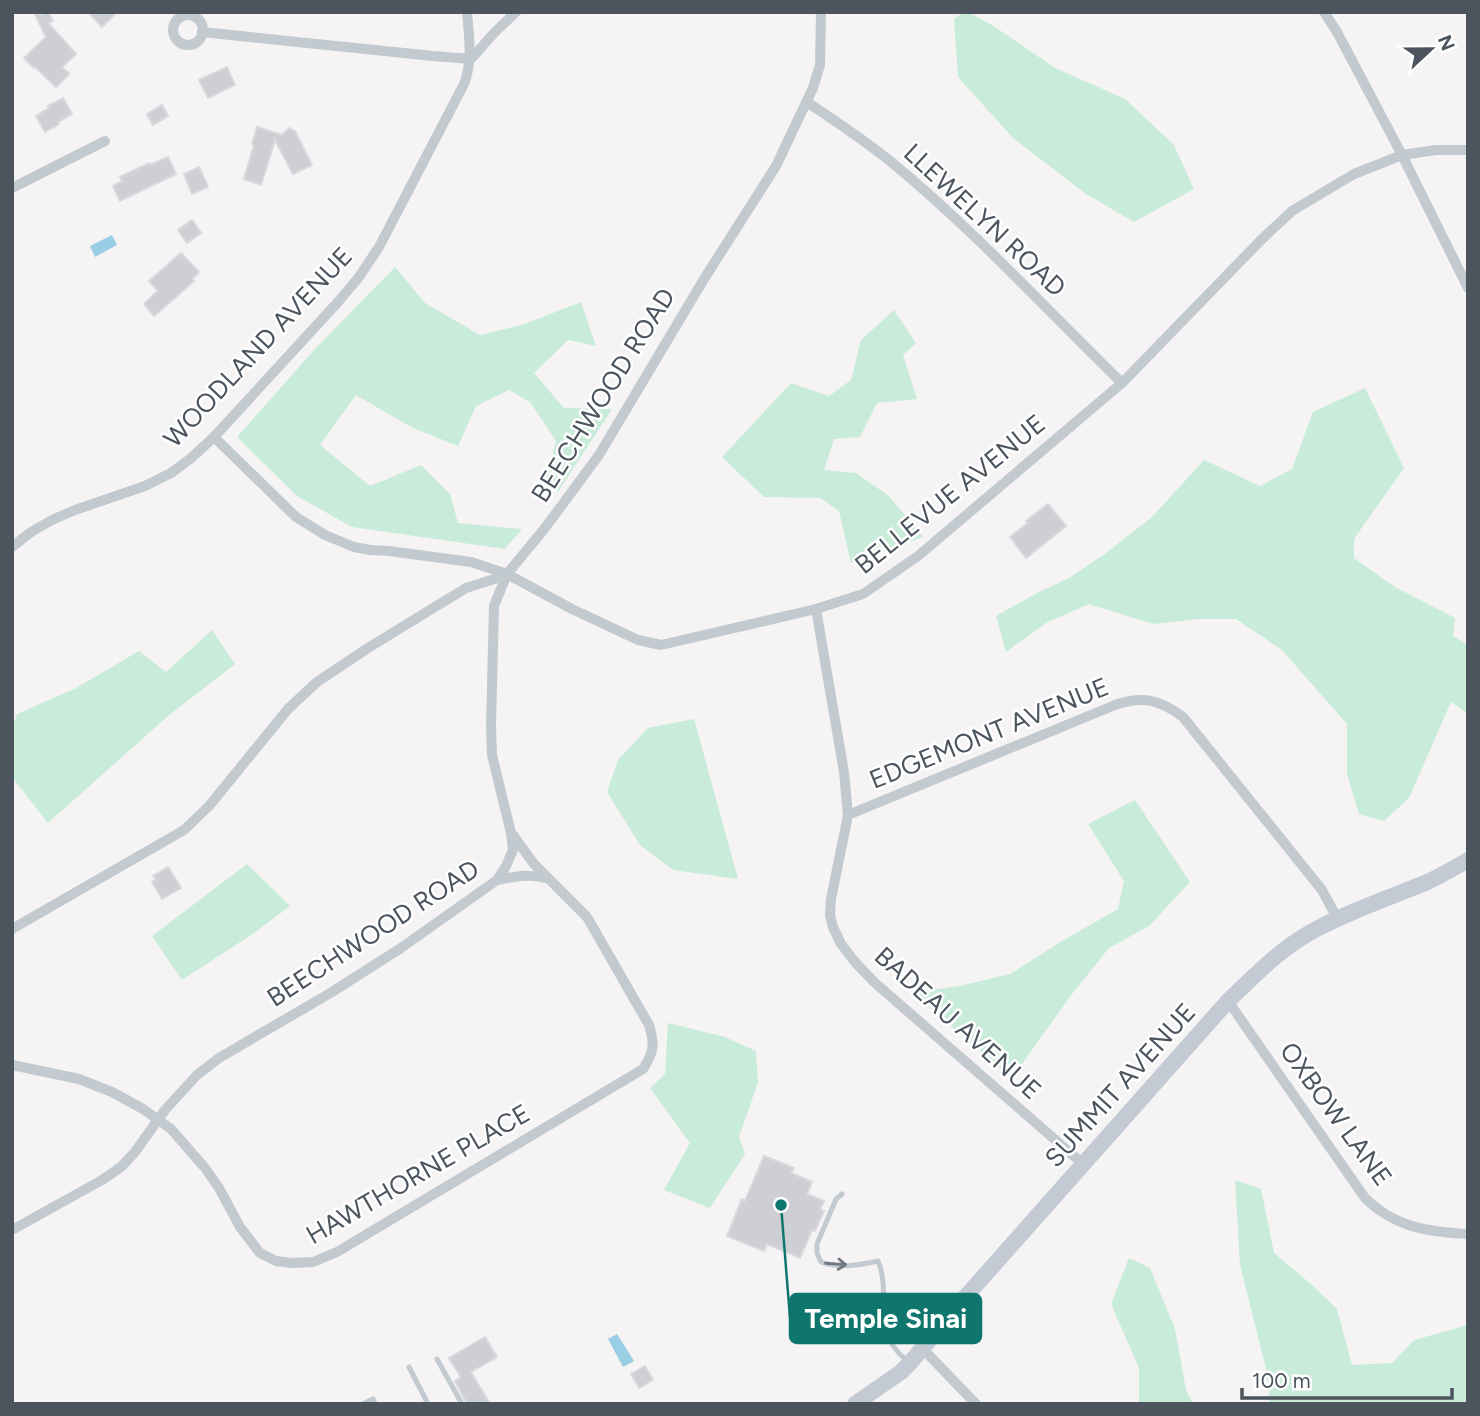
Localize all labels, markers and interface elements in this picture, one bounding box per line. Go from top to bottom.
north arrow [1396,14,1466,84]
text: N [1433,32,1460,54]
street label: LLEWELYN ROAD [897,137,1073,303]
street label: WOODLAND AVENUE [157,240,359,454]
street label: BEECHWOOD ROAD [524,282,682,508]
street label: BELLEVUE AVENUE [848,407,1052,581]
street label: EDGEMONT AVENUE [865,670,1113,796]
street label: BEECHWOOD ROAD [261,852,485,1014]
street label: BADEAU AVENUE [868,940,1048,1106]
street label: SUMMIT AVENUE [1038,996,1202,1174]
street label: OXBOW LANE [1273,1036,1399,1192]
street label: HAWTHORNE PLACE [300,1097,536,1251]
one-way arrow [824,1258,847,1271]
callout: Temple Sinai [790,1294,981,1343]
text: Temple Sinai [805,1301,967,1335]
scale bar [1242,1356,1452,1400]
text: 100 m [1252,1368,1311,1393]

